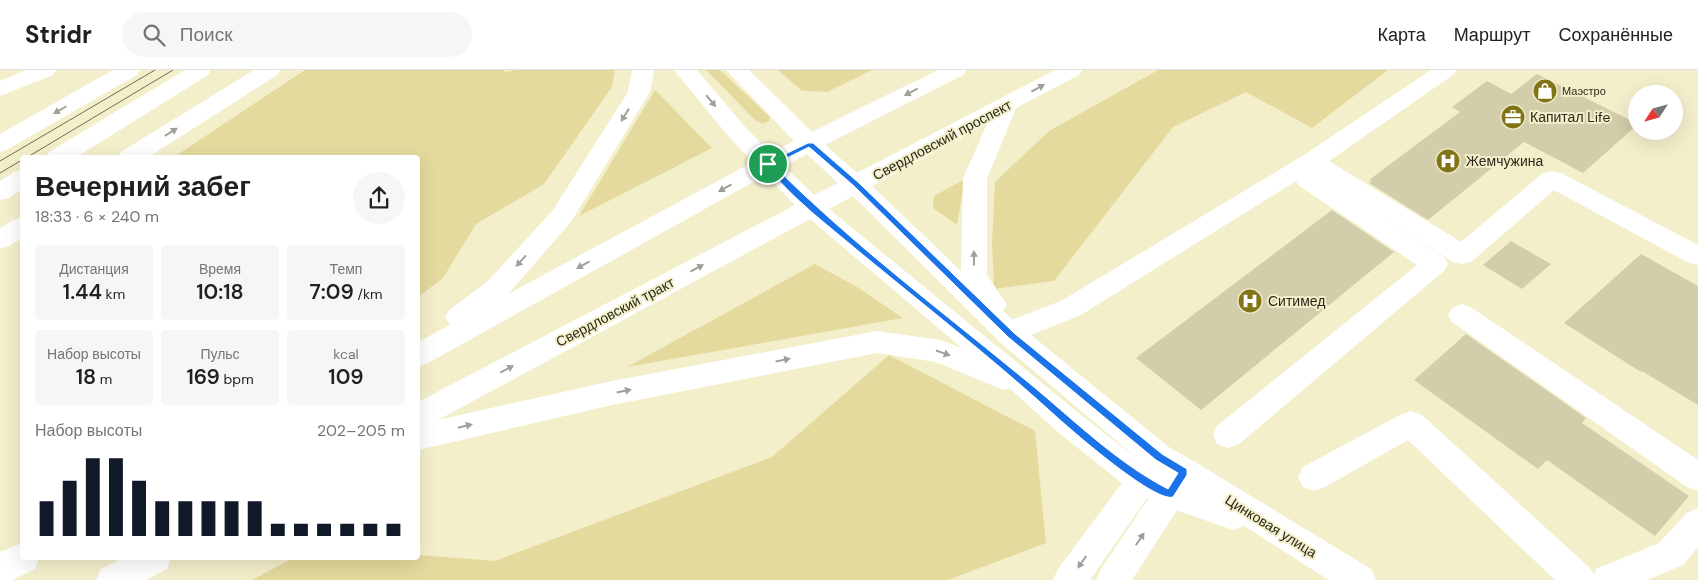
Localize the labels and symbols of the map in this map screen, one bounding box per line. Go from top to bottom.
shop icon: Маэстро [1532,78,1558,104]
one-way arrow [1031,84,1046,92]
place label: Маэстро [1562,84,1606,98]
north arrow [1628,85,1682,140]
one-way arrow [904,88,918,96]
one-way arrow [705,95,716,107]
street label: Свердловский проспект [869,95,1015,184]
office icon: Капитал Life [1500,104,1526,130]
one-way arrow [54,105,67,114]
one-way arrow [621,108,630,121]
place label: Капитал Life [1530,108,1610,126]
one-way arrow [164,127,177,136]
pin [747,143,789,185]
hospital icon: Жемчужина [1435,148,1461,174]
place label: Жемчужина [1466,152,1544,170]
one-way arrow [718,184,733,192]
one-way arrow [970,250,978,266]
one-way arrow [516,254,527,267]
one-way arrow [576,261,589,270]
one-way arrow [690,264,704,273]
street label: Свердловский тракт [553,273,678,351]
hospital icon: Ситимед [1237,288,1263,314]
place label: Ситимед [1268,292,1325,310]
one-way arrow [936,349,951,357]
one-way arrow [776,356,791,364]
one-way arrow [500,365,514,373]
one-way arrow [616,387,631,395]
one-way arrow [458,422,473,430]
street label: Цинковая улица [1222,491,1320,562]
one-way arrow [1135,533,1144,546]
one-way arrow [1077,556,1087,569]

